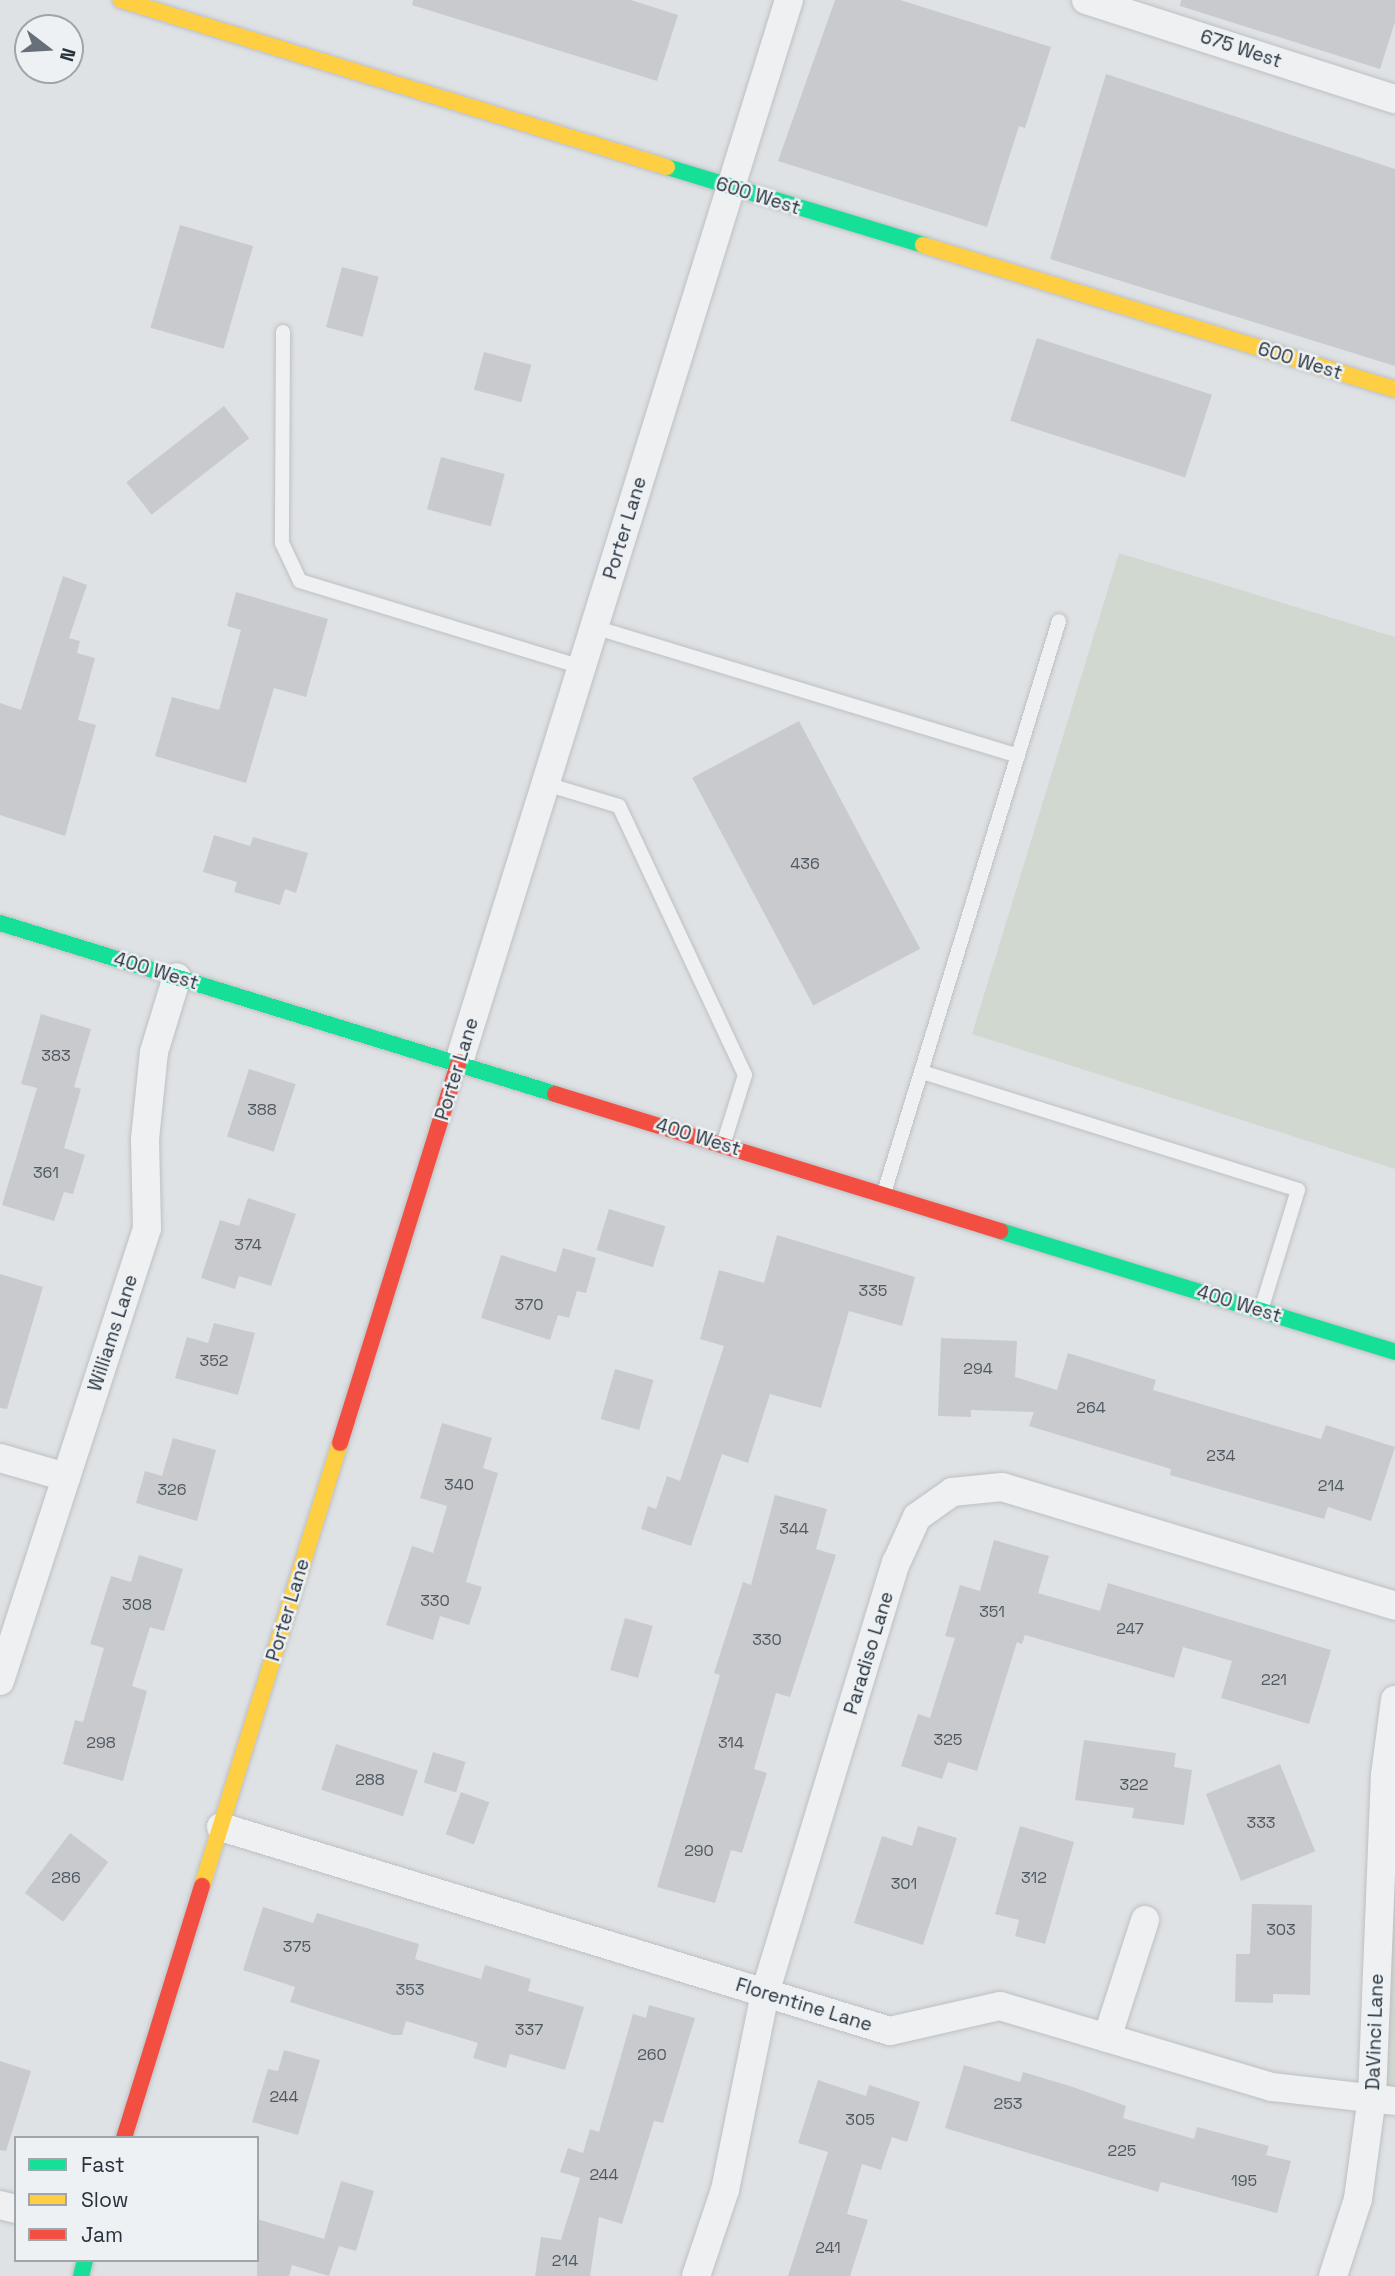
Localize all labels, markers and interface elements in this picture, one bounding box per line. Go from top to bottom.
north arrow [14,14,84,84]
street label: 675 West [1197,25,1285,73]
text: N [54,45,81,64]
street label: 600 West [713,172,803,220]
street label: 600 West [1255,337,1345,385]
street label: Porter Lane [599,474,651,582]
house number: 436 [790,854,820,874]
street label: 400 West [111,947,201,995]
street label: Porter Lane [431,1015,483,1123]
house number: 383 [41,1046,71,1066]
house number: 388 [247,1100,277,1120]
street label: 400 West [653,1113,743,1161]
house number: 361 [33,1163,59,1183]
house number: 374 [234,1235,262,1255]
street label: Williams Lane [83,1272,143,1394]
street label: 400 West [1194,1280,1284,1328]
house number: 335 [859,1281,887,1301]
house number: 370 [515,1295,543,1315]
house number: 352 [200,1351,228,1371]
house number: 294 [963,1359,993,1379]
house number: 264 [1076,1398,1106,1418]
house number: 234 [1206,1446,1236,1466]
house number: 340 [444,1475,474,1495]
house number: 214 [1318,1476,1344,1496]
house number: 326 [157,1480,187,1500]
house number: 344 [779,1519,809,1539]
street label: Porter Lane [262,1556,314,1664]
street label: Paradiso Lane [839,1589,899,1717]
house number: 330 [420,1591,450,1611]
house number: 308 [122,1595,152,1615]
house number: 351 [979,1602,1005,1622]
house number: 247 [1116,1619,1144,1639]
house number: 330 [752,1630,782,1650]
house number: 221 [1261,1670,1287,1690]
house number: 325 [934,1730,962,1750]
house number: 298 [86,1733,116,1753]
house number: 314 [718,1733,744,1753]
house number: 288 [355,1770,385,1790]
house number: 322 [1120,1775,1148,1795]
house number: 333 [1247,1813,1275,1833]
house number: 290 [684,1841,714,1861]
house number: 286 [51,1868,81,1888]
house number: 312 [1021,1868,1047,1888]
house number: 301 [891,1874,917,1894]
house number: 303 [1266,1920,1296,1940]
house number: 375 [283,1937,311,1957]
street label: Florentine Lane [733,1973,875,2037]
street label: DaVinci Lane [1362,1973,1388,2091]
house number: 353 [396,1980,424,2000]
house number: 337 [515,2020,543,2040]
house number: 260 [637,2045,667,2065]
house number: 244 [269,2087,299,2107]
house number: 253 [994,2094,1022,2114]
house number: 305 [845,2110,875,2130]
legend [14,2136,259,2262]
house number: 225 [1108,2141,1136,2161]
text: Fast [81,2151,125,2178]
house number: 244 [589,2165,619,2185]
house number: 195 [1231,2171,1257,2191]
text: Slow [81,2186,129,2213]
text: Jam [81,2221,123,2248]
house number: 241 [815,2238,841,2258]
house number: 214 [552,2251,578,2271]

